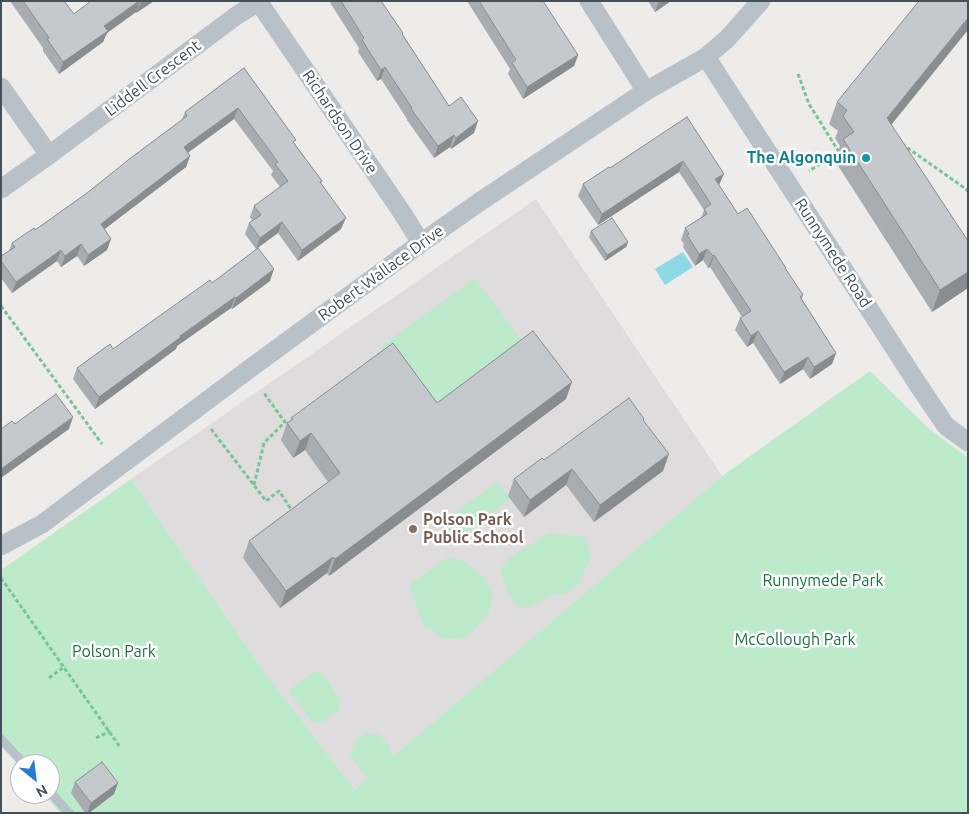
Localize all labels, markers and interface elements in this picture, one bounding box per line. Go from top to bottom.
street label: Liddell Crescent [101,36,205,120]
street label: Richardson Drive [298,66,382,178]
place label: The Algonquin [747,148,856,168]
marker: The Algonquin [860,152,872,164]
street label: Runnymede Road [791,195,875,311]
street label: Robert Wallace Drive [314,221,448,325]
place label: Polson Park Public School [423,510,523,548]
marker: Polson Park Public School [407,523,419,535]
park label: Runnymede Park [762,571,884,591]
park label: McCollough Park [734,630,856,650]
park label: Polson Park [72,642,156,662]
north arrow [10,754,60,804]
text: N [33,782,50,801]

